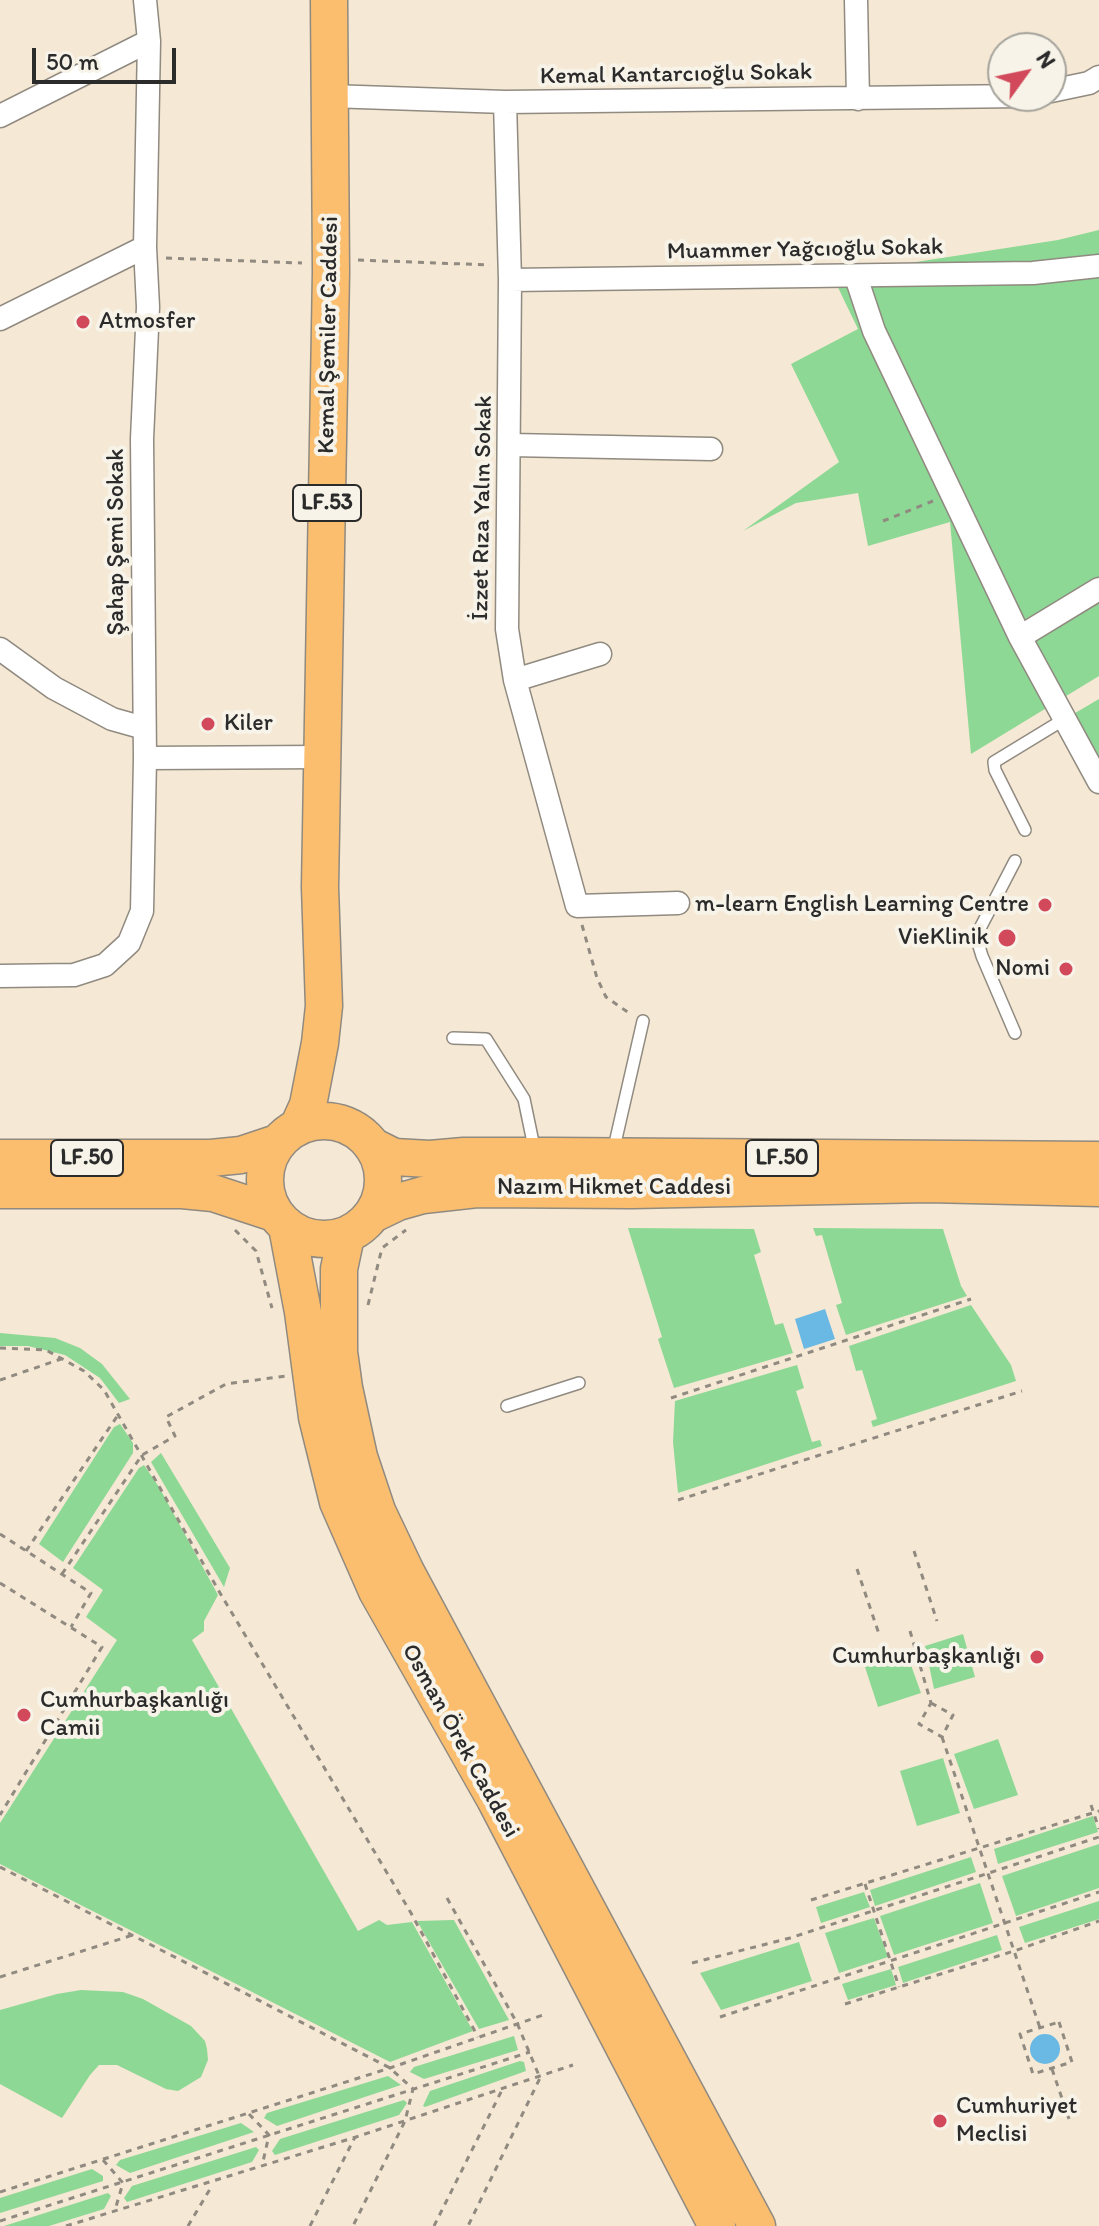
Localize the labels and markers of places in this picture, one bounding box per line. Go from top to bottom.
place label: Atmosfer [99,308,195,336]
marker: Atmosfer [74,313,92,331]
place label: Kiler [224,710,273,738]
marker: Kiler [199,715,217,733]
place label: m-learn English Learning Centre [695,891,1029,919]
marker: m-learn English Learning Centre [1036,896,1054,914]
place label: VieKlinik [898,924,989,952]
marker: VieKlinik [996,927,1018,949]
place label: Nomi [995,955,1050,983]
marker: Nomi [1057,960,1075,978]
place label: Cumhurbaşkanlığı [832,1643,1021,1671]
marker: Cumhurbaşkanlığı [1028,1648,1046,1666]
place label: Cumhurbaşkanlığı Camii [40,1687,229,1743]
marker: Cumhurbaşkanlığı Camii [15,1706,33,1724]
place label: Cumhuriyet Meclisi [956,2093,1077,2149]
marker: Cumhuriyet Meclisi [931,2112,949,2130]

